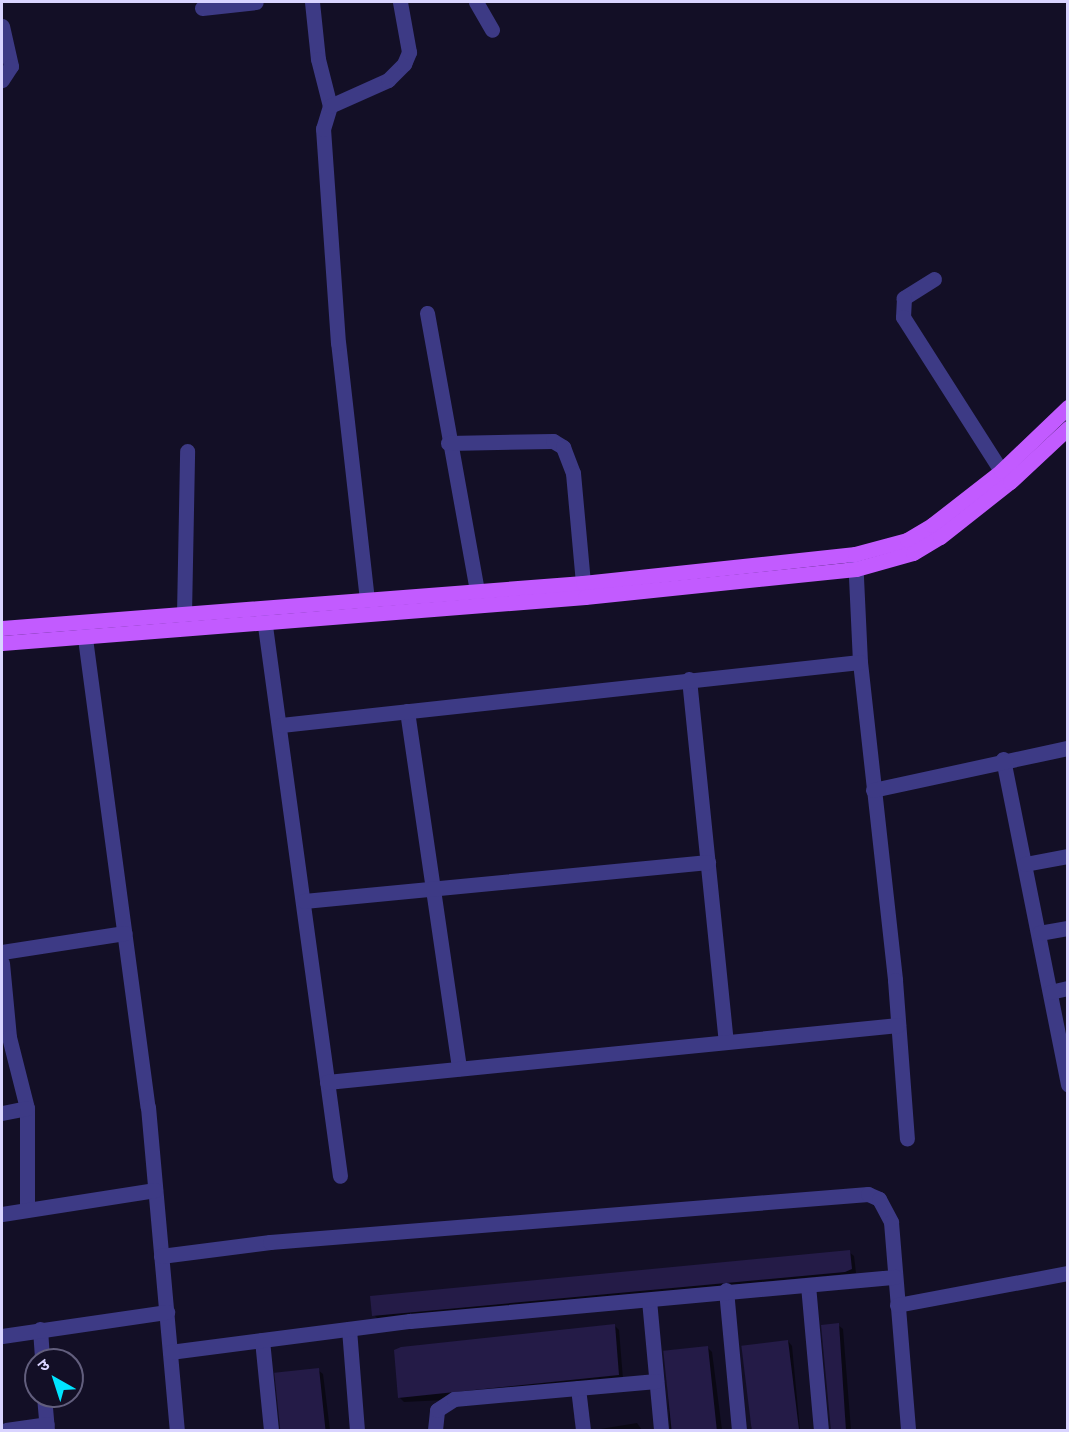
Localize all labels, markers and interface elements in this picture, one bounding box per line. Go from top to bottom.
north arrow [24,1348,84,1408]
text: उ [34,1355,54,1376]

